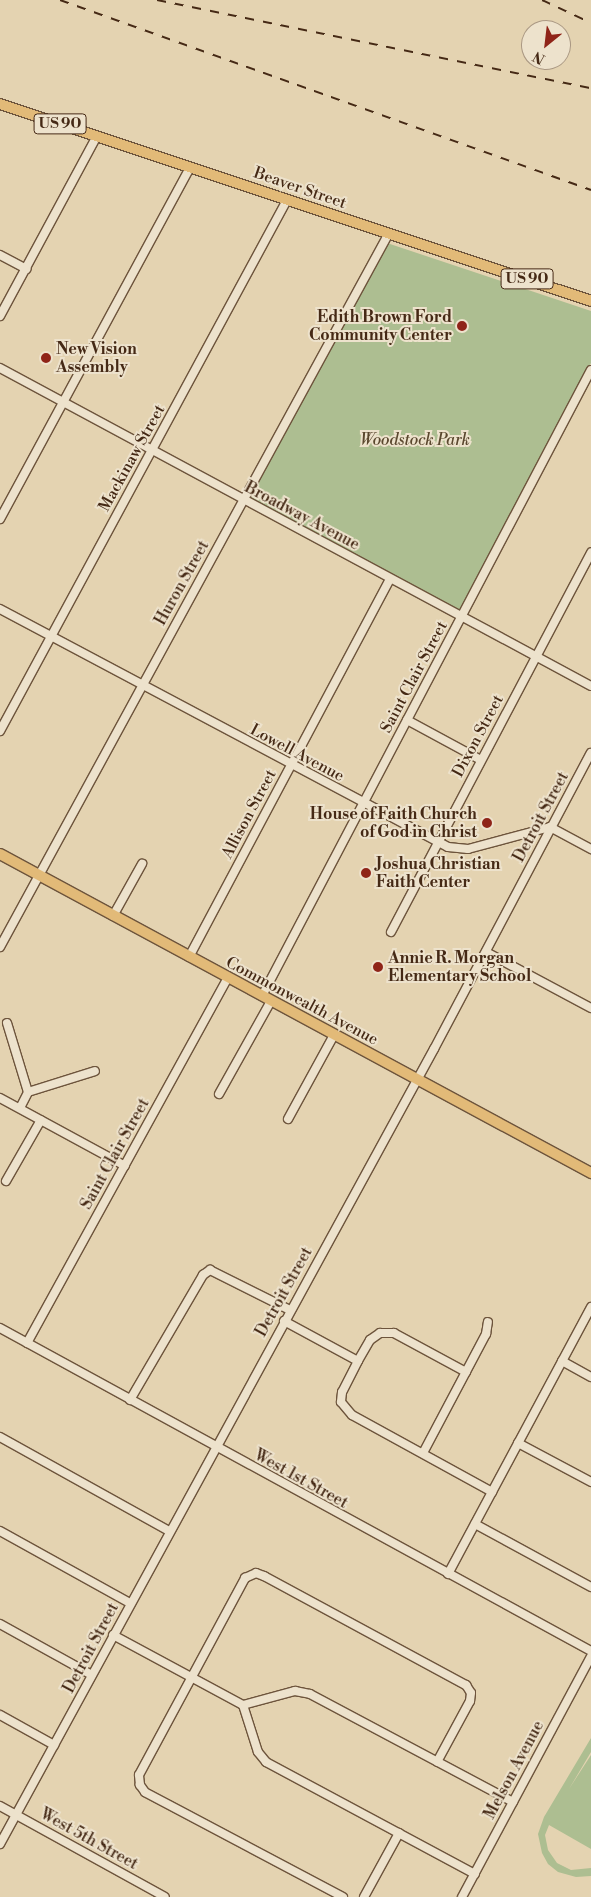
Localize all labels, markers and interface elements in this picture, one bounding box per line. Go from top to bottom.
north arrow [521,20,571,70]
text: N [530,47,548,68]
road number: US 90 [32,112,88,136]
street label: Beaver Street [251,163,349,213]
road number: US 90 [500,266,554,292]
place label: Edith Brown Ford Community Center [309,307,452,345]
marker: Edith Brown Ford Community Center [456,320,468,332]
place label: New Vision Assembly [56,339,137,377]
marker: New Vision Assembly [40,352,52,364]
street label: Mackinaw Street [95,401,169,515]
park label: Woodstock Park [360,430,470,450]
street label: Broadway Avenue [241,478,363,554]
street label: Huron Street [151,537,213,629]
street label: Saint Clair Street [376,618,452,736]
street label: Dixon Street [448,691,508,781]
street label: Lowell Avenue [247,720,347,786]
street label: Allison Street [218,766,280,862]
street label: Detroit Street [509,769,573,865]
place label: House of Faith Church of God in Christ [310,804,477,842]
marker: House of Faith Church of God in Christ [481,817,493,829]
place label: Joshua Christian Faith Center [376,854,500,892]
marker: Joshua Christian Faith Center [360,867,372,879]
place label: Annie R. Morgan Elementary School [388,948,531,986]
street label: Commonwealth Avenue [223,953,381,1049]
marker: Annie R. Morgan Elementary School [372,961,384,973]
street label: Saint Clair Street [77,1095,153,1213]
street label: Detroit Street [252,1244,316,1340]
street label: West 1st Street [251,1445,351,1513]
street label: Detroit Street [59,1600,123,1696]
street label: Melson Avenue [480,1718,548,1822]
street label: West 5th Street [37,1804,141,1874]

